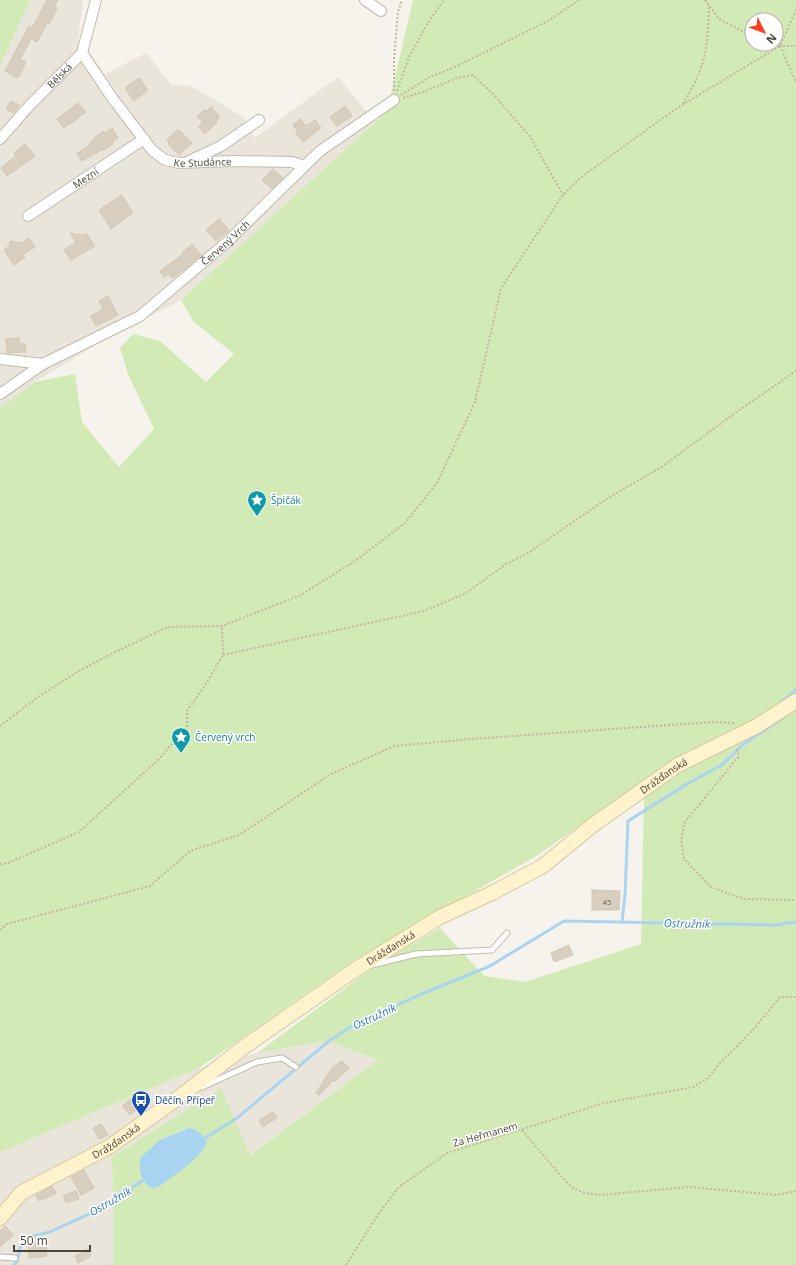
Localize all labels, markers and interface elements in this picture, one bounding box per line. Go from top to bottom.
north arrow [744,12,784,52]
text: N [763,31,780,47]
street label: Bělská [44,60,75,91]
street label: Ke Studánce [172,154,232,170]
street label: Mezní [70,164,101,191]
street label: Červený Vrch [198,217,253,268]
place icon: Špičák [246,489,268,517]
place label: Špičák [271,493,301,507]
place icon: Červený vrch [170,726,192,754]
place label: Červený vrch [195,730,255,744]
street label: Drážďanská [637,754,690,797]
house number: 45 [602,896,612,907]
water label: Ostružník [664,915,711,931]
street label: Drážďanská [363,927,418,968]
water label: Ostružník [350,999,399,1033]
bus stop icon: Děčín, Přípeř [130,1089,152,1117]
place label: Děčín, Přípeř [155,1093,216,1107]
street label: Za Heřmanem [451,1118,519,1150]
street label: Drážďanská [89,1120,143,1162]
water label: Ostružník [86,1183,134,1219]
scale bar [14,1227,90,1253]
text: 50 m [20,1232,48,1249]

